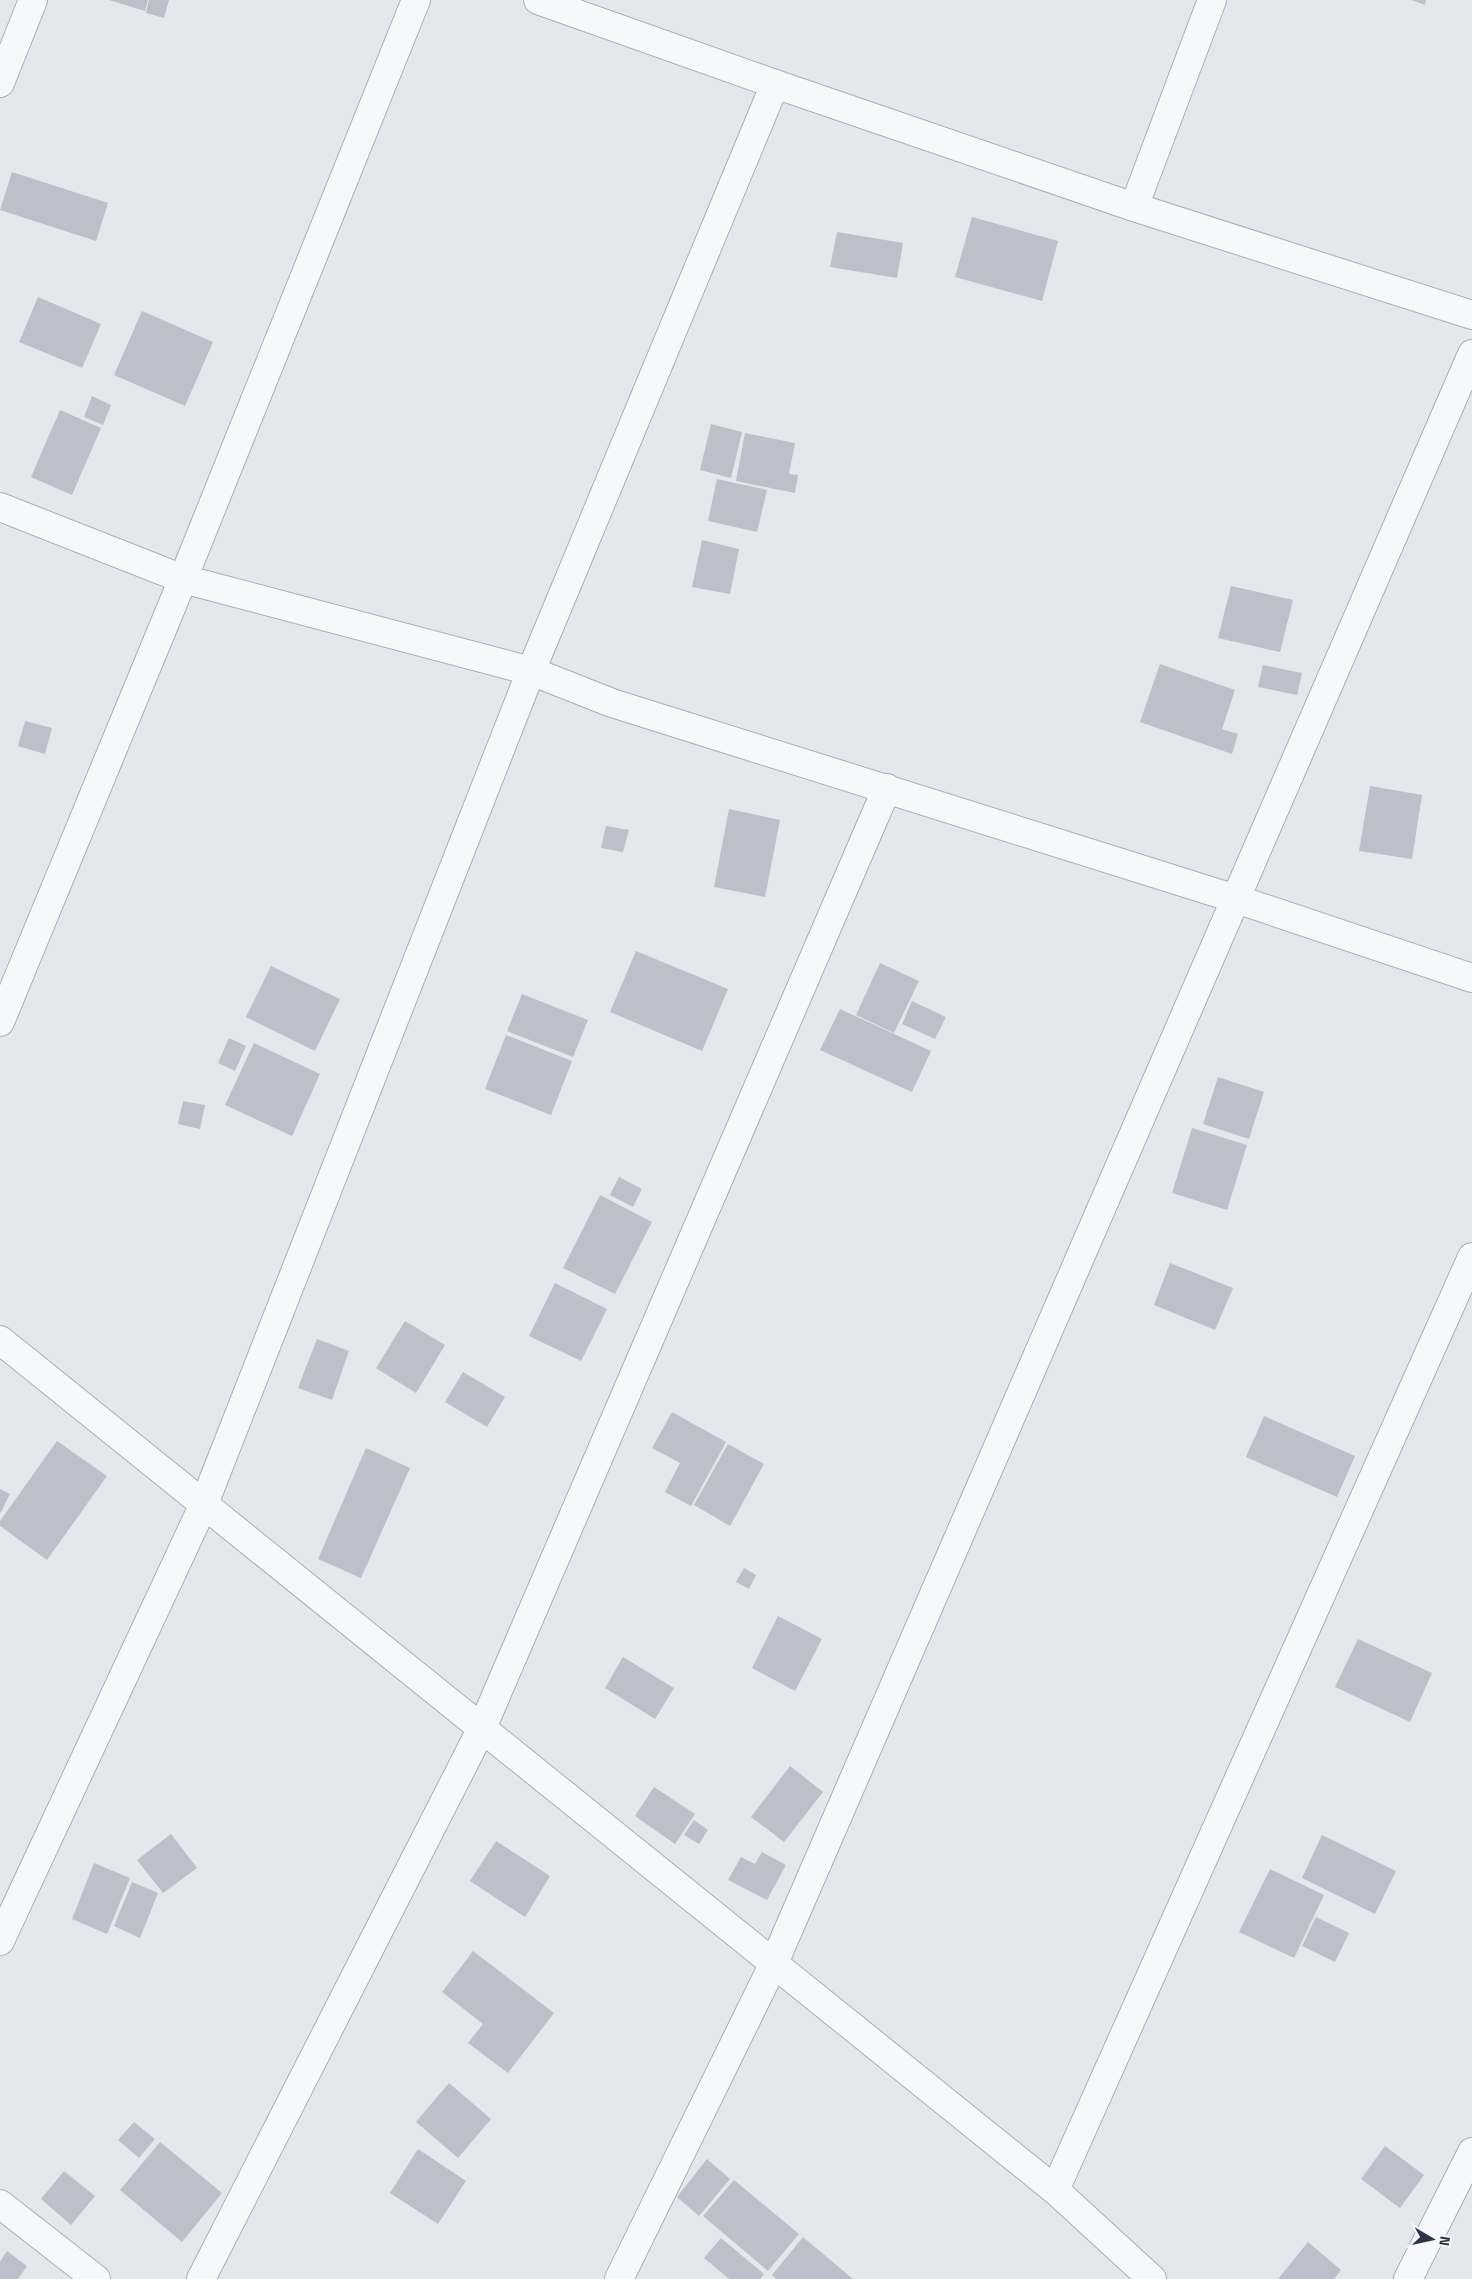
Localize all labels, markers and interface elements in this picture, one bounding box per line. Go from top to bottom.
north arrow [1407,2214,1457,2264]
text: N [1434,2235,1456,2248]

